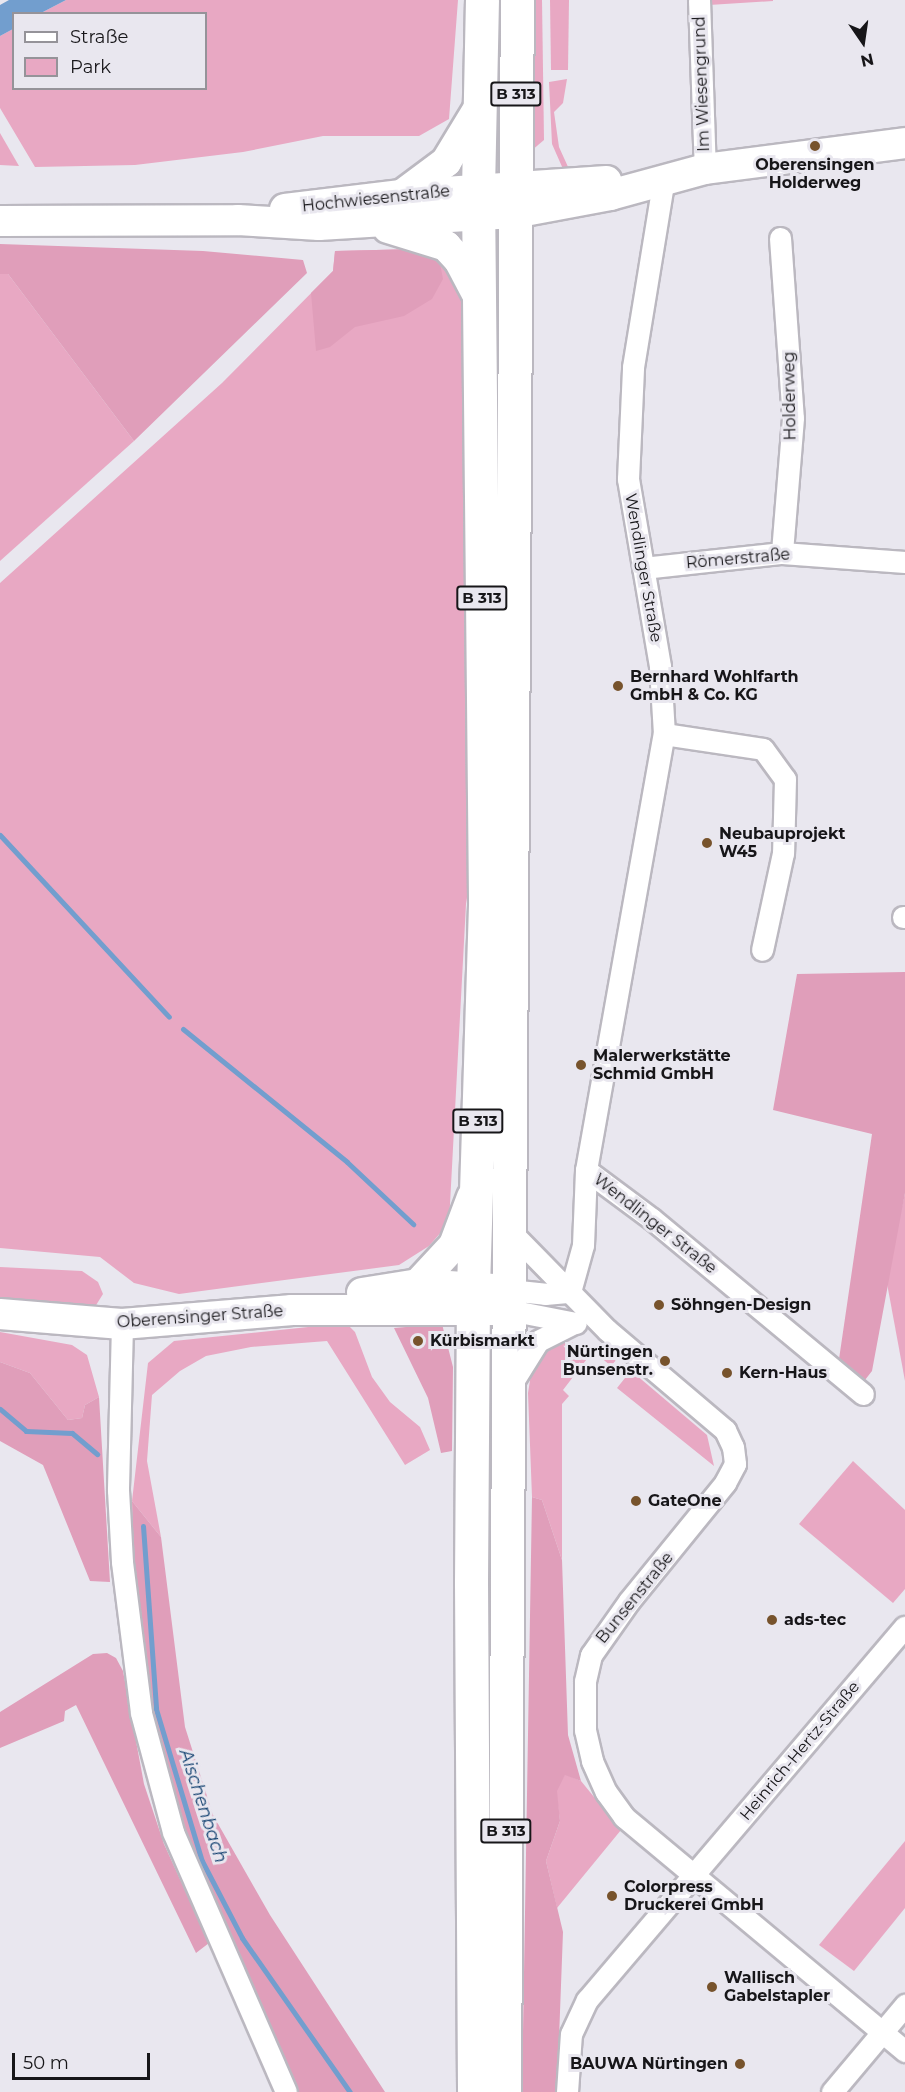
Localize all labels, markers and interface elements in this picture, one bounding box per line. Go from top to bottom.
legend [12,12,207,90]
north arrow [833,12,893,72]
street label: Im Wiesengrund [690,16,714,152]
text: Straße [70,26,128,48]
text: N [859,49,876,71]
text: Park [70,56,111,78]
road number: B 313 [489,82,543,106]
marker: Oberensingen Holderweg [808,139,822,153]
place label: Oberensingen Holderweg [755,155,875,193]
street label: Hochwiesenstraße [301,182,451,216]
street label: Holderweg [780,351,800,441]
street label: Wendlinger Straße [620,492,666,644]
street label: Römerstraße [685,545,791,573]
road number: B 313 [455,586,509,610]
place label: Bernhard Wohlfarth GmbH & Co. KG [630,667,799,705]
marker: Bernhard Wohlfarth GmbH & Co. KG [611,679,625,693]
place label: Neubauprojekt W45 [719,824,845,862]
marker: Neubauprojekt W45 [700,836,714,850]
place label: Malerwerkstätte Schmid GmbH [593,1046,731,1084]
marker: Malerwerkstätte Schmid GmbH [574,1058,588,1072]
road number: B 313 [451,1109,505,1133]
street label: Wendlinger Straße [590,1170,720,1278]
place label: Söhngen-Design [671,1295,811,1315]
marker: Söhngen-Design [652,1298,666,1312]
street label: Oberensinger Straße [116,1302,284,1332]
place label: Kürbismarkt [430,1331,535,1351]
marker: Kürbismarkt [411,1334,425,1348]
place label: Nürtingen Bunsenstr. [563,1342,653,1380]
marker: Nürtingen Bunsenstr. [658,1354,672,1368]
place label: Kern-Haus [739,1363,827,1383]
marker: Kern-Haus [720,1366,734,1380]
place label: GateOne [648,1491,722,1511]
marker: GateOne [629,1494,643,1508]
street label: Bunsenstraße [592,1549,678,1647]
place label: ads-tec [784,1610,846,1630]
marker: ads-tec [765,1613,779,1627]
street label: Heinrich-Hertz-Straße [736,1678,864,1824]
water label: Aischenbach [174,1746,232,1866]
road number: B 313 [479,1819,533,1843]
place label: Colorpress Druckerei GmbH [624,1877,764,1915]
marker: Colorpress Druckerei GmbH [605,1889,619,1903]
place label: Wallisch Gabelstapler [724,1968,830,2006]
marker: Wallisch Gabelstapler [705,1980,719,1994]
scale bar [15,2041,153,2079]
text: 50 m [23,2052,69,2074]
place label: BAUWA Nürtingen [570,2054,728,2074]
marker: BAUWA Nürtingen [733,2057,747,2071]

